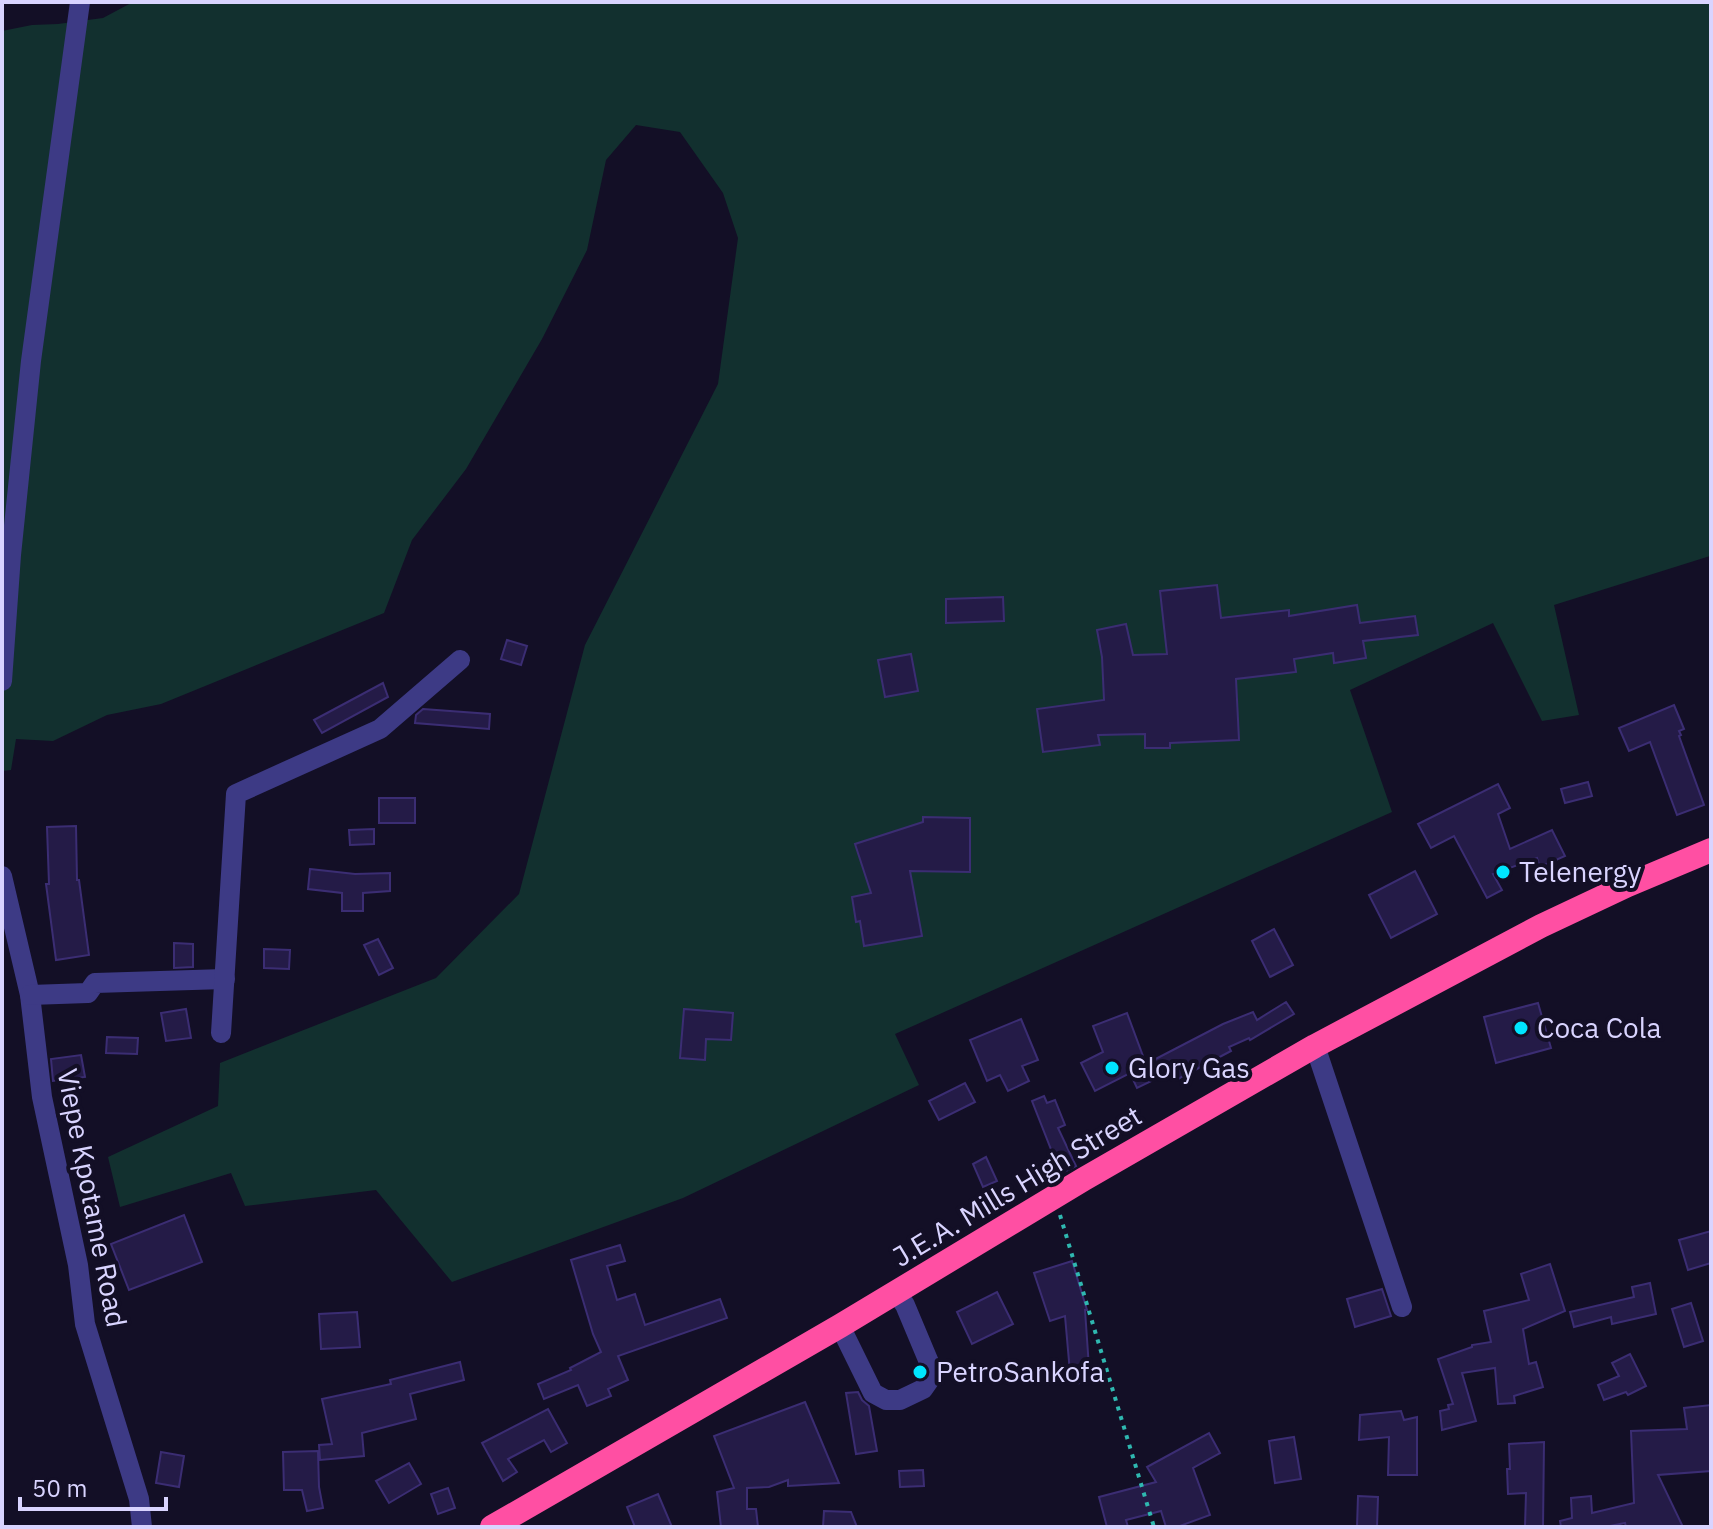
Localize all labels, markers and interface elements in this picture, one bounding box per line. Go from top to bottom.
place label: Telenergy [1519,853,1641,890]
marker: Telenergy [1494,863,1512,881]
place label: Coca Cola [1537,1009,1661,1046]
marker: Coca Cola [1512,1019,1530,1037]
place label: Glory Gas [1128,1049,1250,1086]
marker: Glory Gas [1103,1059,1121,1077]
street label: Viepe Kpotame Road [49,1065,136,1330]
street label: J.E.A. Mills High Street [885,1097,1148,1275]
place label: PetroSankofa [936,1353,1104,1390]
marker: PetroSankofa [911,1363,929,1381]
scale bar [20,1461,166,1511]
text: 50 m [32,1472,87,1504]

